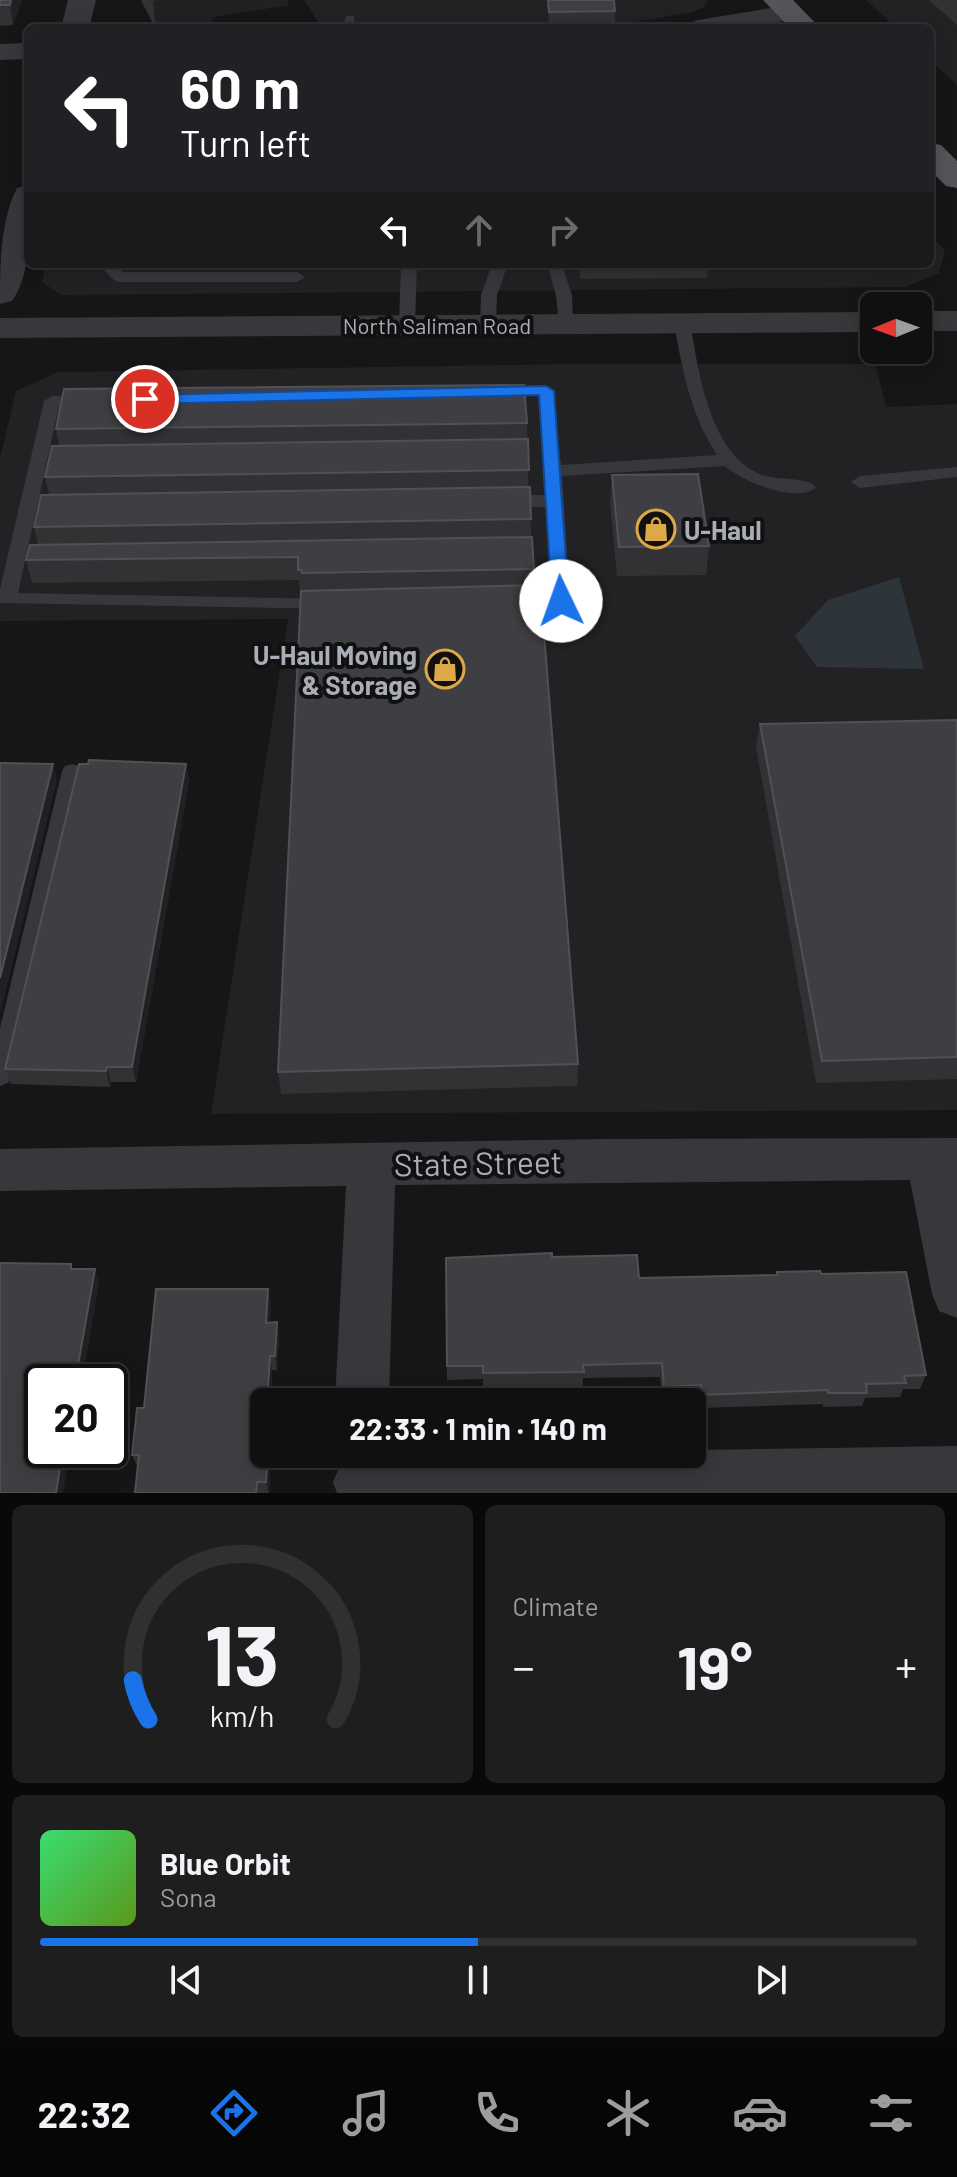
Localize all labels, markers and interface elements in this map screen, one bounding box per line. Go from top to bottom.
text: 60 m [180,53,300,120]
icon: left [48,56,152,160]
text: Turn left [180,121,311,164]
icon: left [373,208,417,252]
icon: ahead [457,208,501,252]
icon: right [541,208,585,252]
north arrow [860,292,932,364]
map controls [860,292,932,364]
street label: North Saliman Road [343,312,531,338]
pin [111,365,179,433]
icon: arrive [123,377,167,421]
shop icon: U-Haul [635,508,677,550]
place label: U-Haul [684,514,762,545]
position arrow [519,559,603,643]
place label: U-Haul Moving & Storage [253,639,417,700]
shop icon: U-Haul Moving & Storage [424,648,466,690]
street label: State Street [393,1142,563,1182]
speed limit sign: 20 [24,1364,128,1468]
text: 22:33 · 1 min · 140 m [349,1410,607,1446]
text: Climate [513,1590,599,1621]
text: 13 [205,1603,279,1703]
text: 19° [677,1630,753,1702]
text: − [513,1639,535,1692]
text: + [895,1639,917,1692]
text: km/h [210,1698,275,1733]
text: Blue Orbit [160,1845,291,1881]
text: Sona [160,1881,217,1912]
icon: previous [164,1958,208,2002]
icon: pause [456,1958,500,2002]
icon: next [749,1958,793,2002]
icon: directions [206,2085,262,2141]
icon: music [338,2085,394,2141]
icon: phone [469,2085,525,2141]
icon: climate [600,2085,656,2141]
icon: car [732,2085,788,2141]
icon: filters [863,2085,919,2141]
text: 22:32 [38,2092,131,2135]

